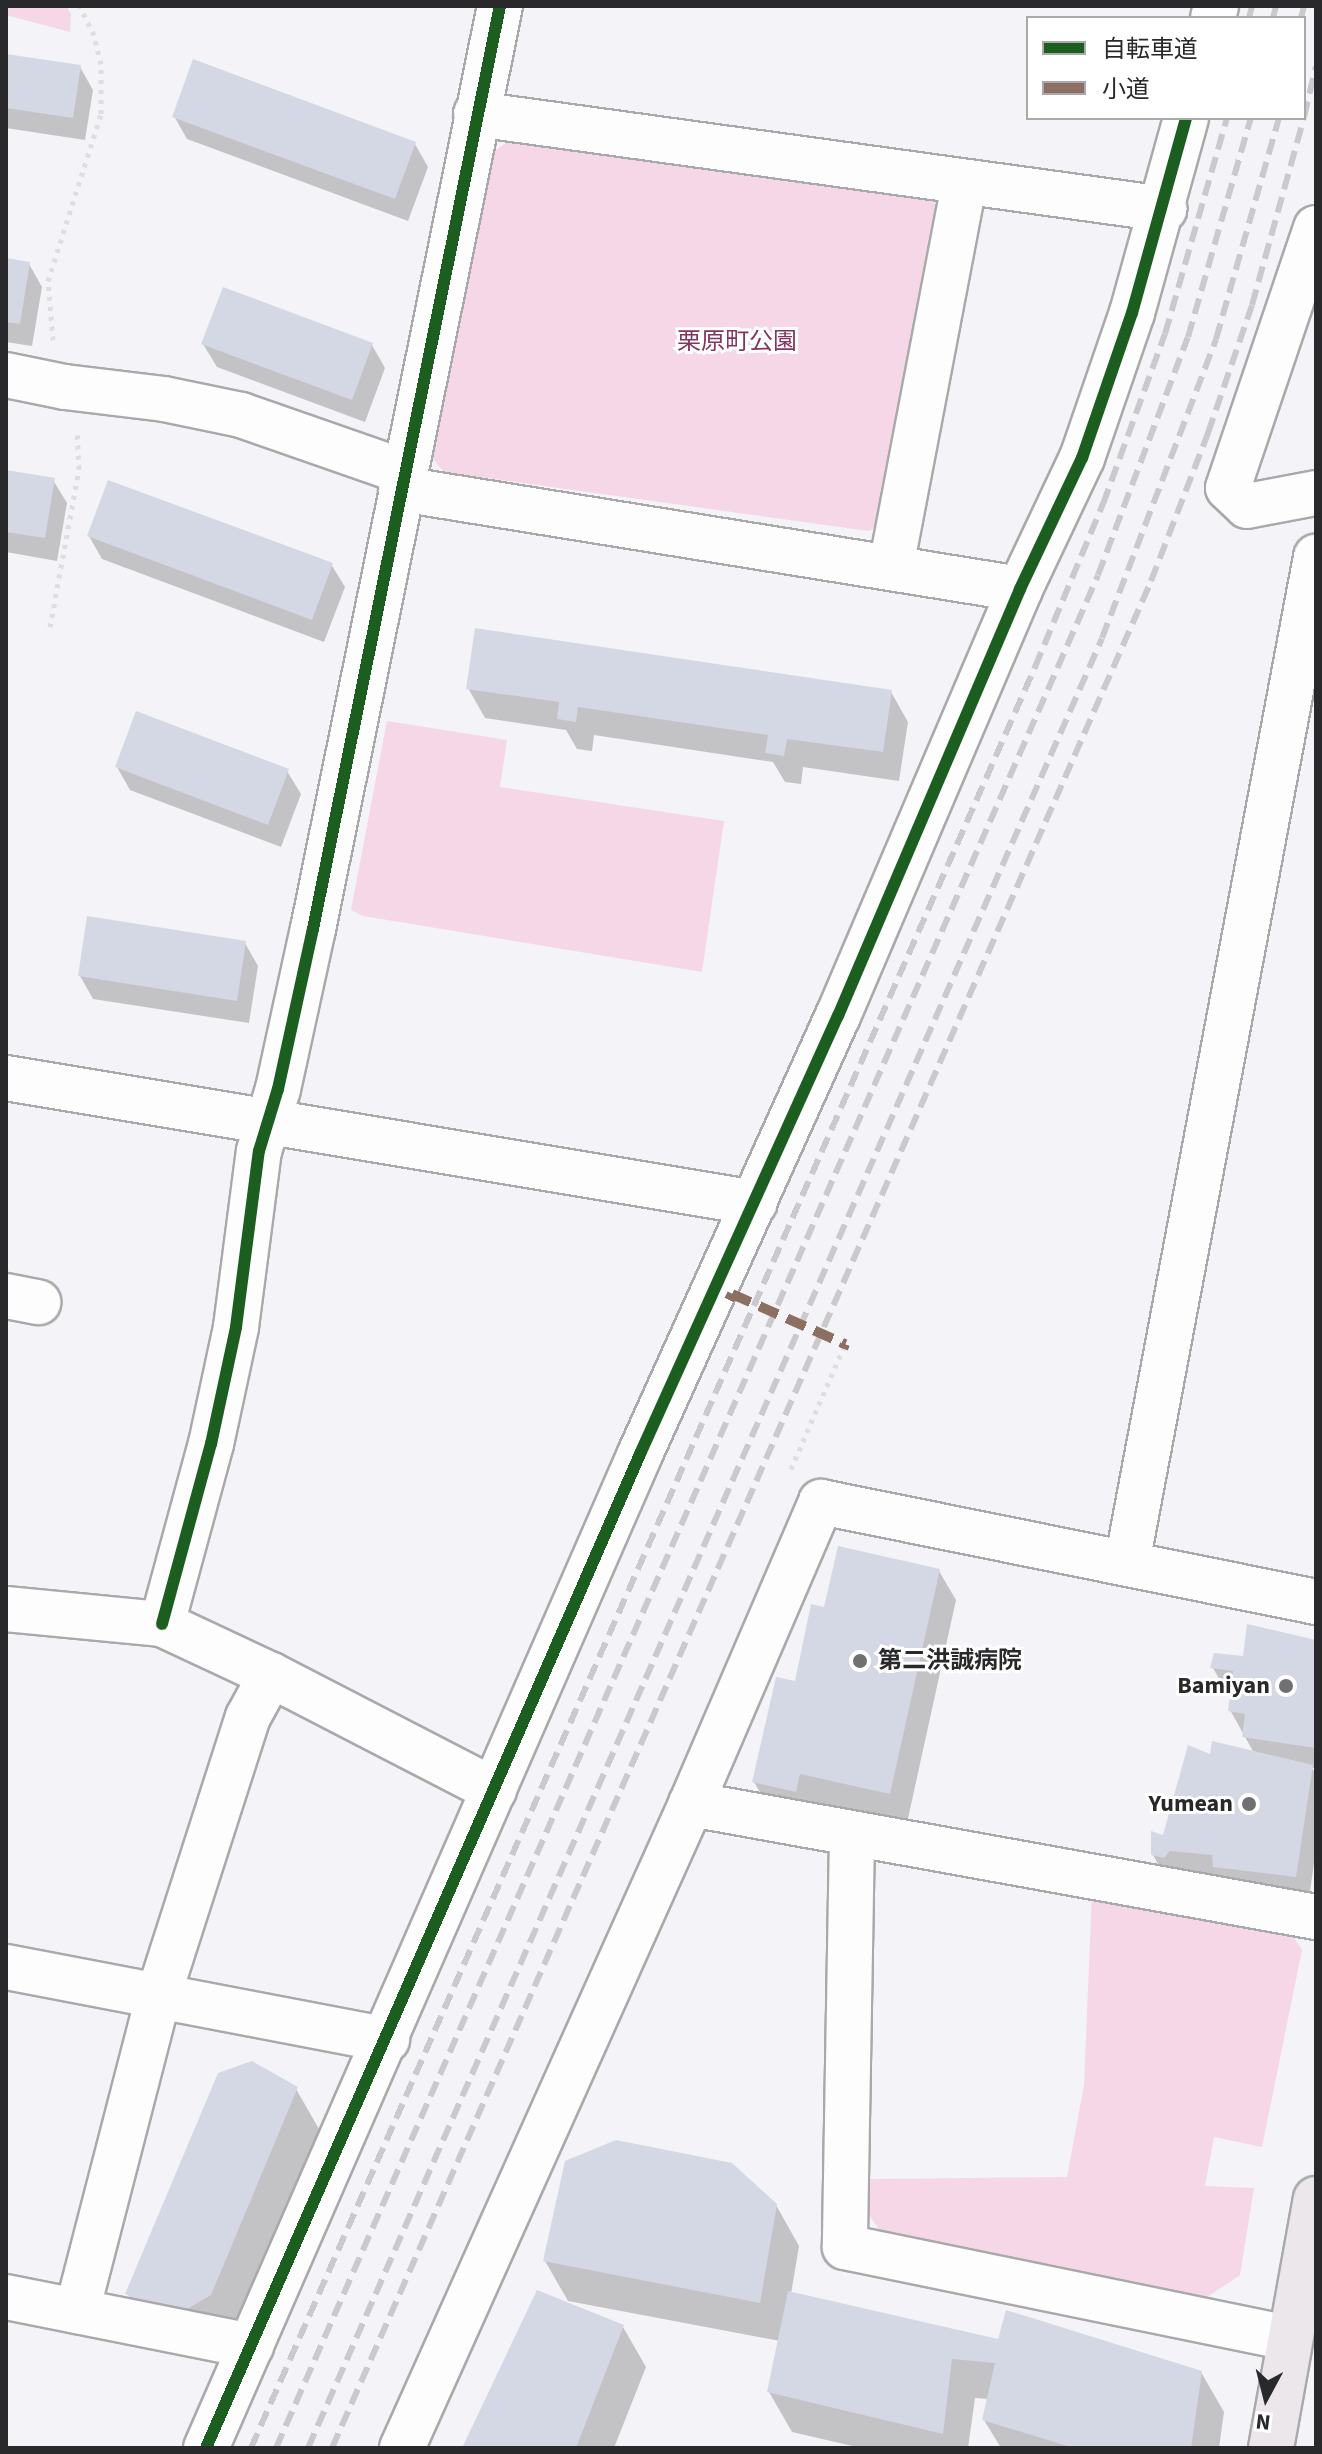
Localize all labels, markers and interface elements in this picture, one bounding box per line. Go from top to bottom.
legend [1026,16,1306,120]
text: 自転車道 [1102,32,1198,67]
text: 小道 [1102,72,1150,107]
park label: 栗原町公園 [677,328,797,356]
place label: 第二洪誠病院 [878,1647,1022,1675]
marker: 第二洪誠病院 [849,1650,871,1672]
place label: Bamiyan [1177,1672,1270,1700]
marker: Bamiyan [1277,1677,1295,1695]
place label: Yumean [1149,1790,1233,1818]
marker: Yumean [1240,1795,1258,1813]
north arrow [1226,2358,1306,2438]
text: N [1254,2405,1272,2439]

